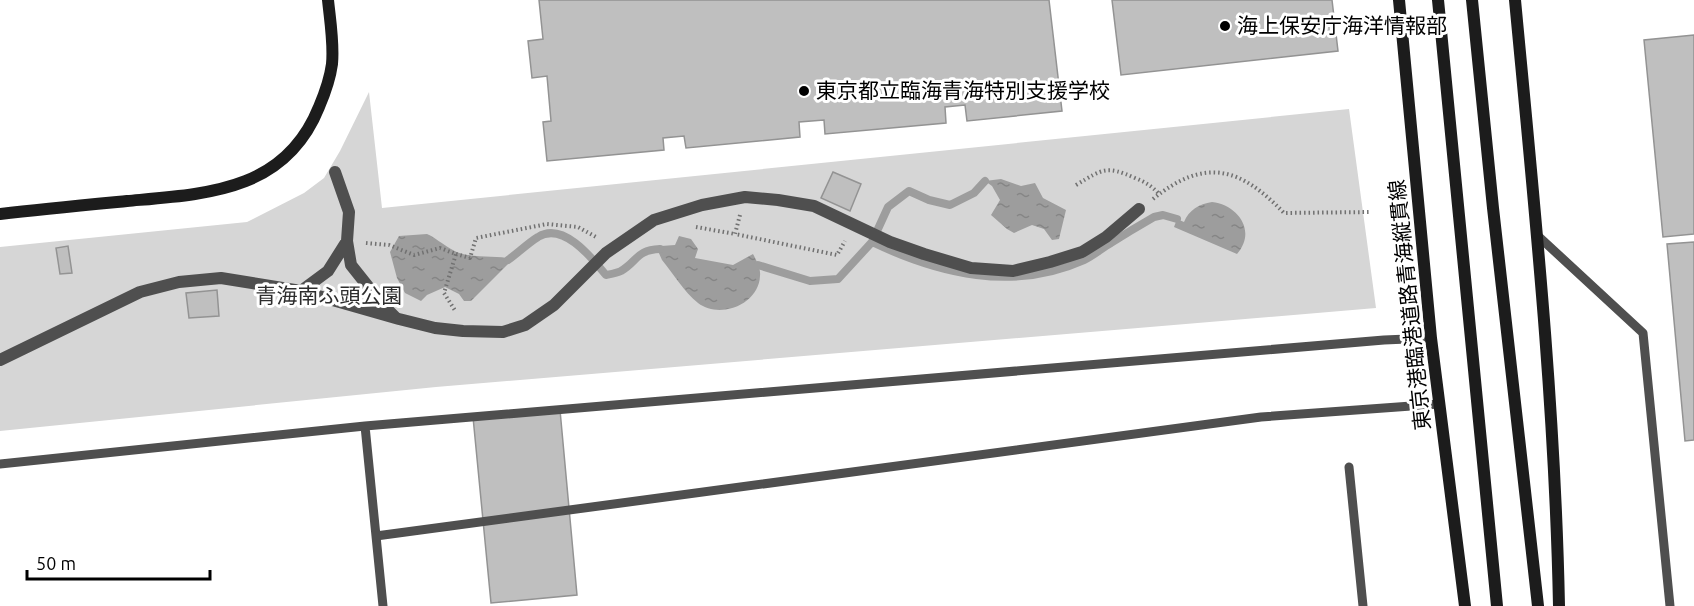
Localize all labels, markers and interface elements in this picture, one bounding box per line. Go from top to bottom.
place label: 海上保安庁海洋情報部 [1237,13,1447,37]
marker: 海上保安庁海洋情報部 [1218,19,1232,33]
place label: 東京都立臨海青海特別支援学校 [816,78,1110,102]
marker: 東京都立臨海青海特別支援学校 [797,84,811,98]
street label: 東京港臨港道路青海縦貫線 [1384,179,1434,432]
park label: 青海南ふ頭公園 [256,283,403,307]
scale bar [27,543,210,581]
text: 50 m [36,553,76,573]

